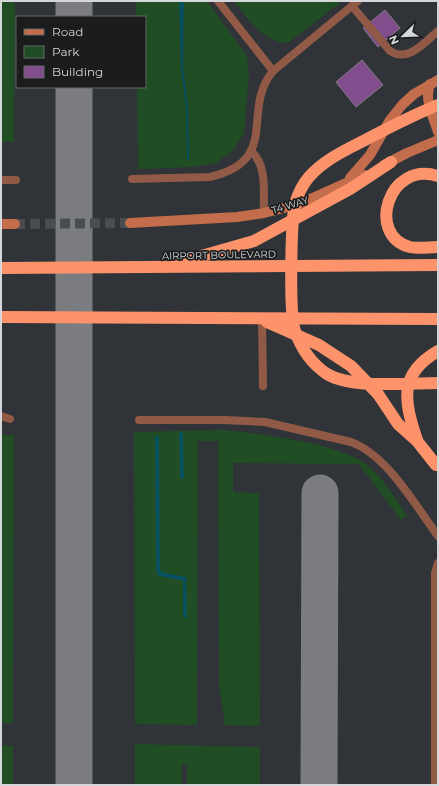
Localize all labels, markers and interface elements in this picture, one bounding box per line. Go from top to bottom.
legend [16,16,146,88]
north arrow [383,16,423,56]
text: Road [52,24,83,39]
text: N [386,33,402,47]
text: Park [52,44,80,59]
text: Building [52,64,103,79]
street label: T4 WAY [270,193,311,217]
street label: AIRPORT BOULEVARD [162,248,276,262]

